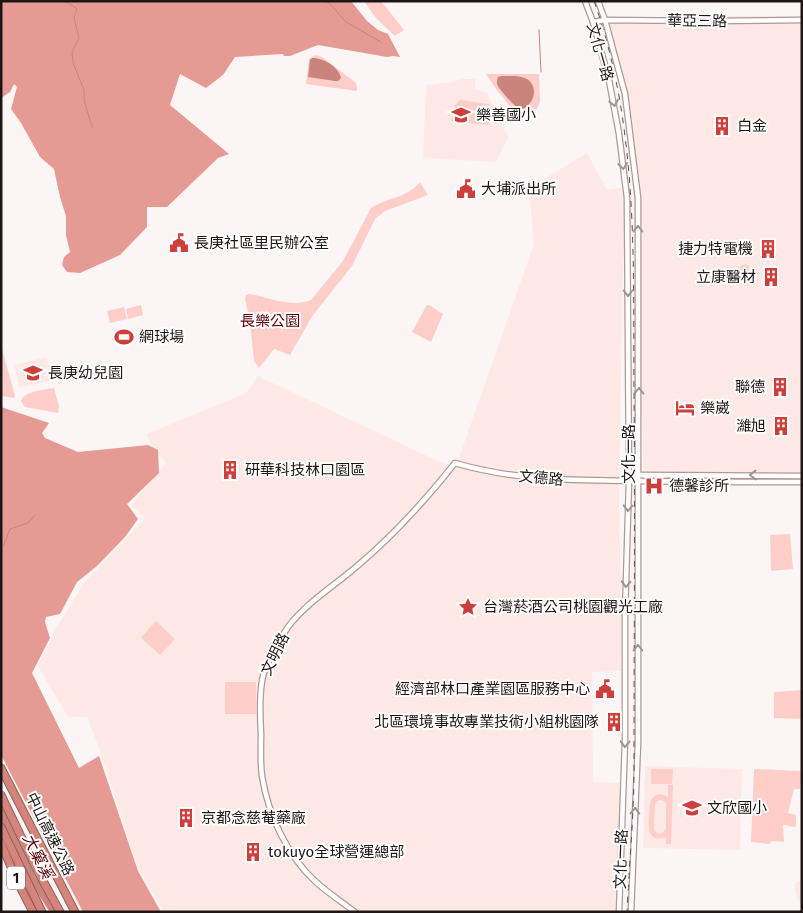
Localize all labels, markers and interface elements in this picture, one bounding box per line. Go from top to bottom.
street label: 華亞三路 [667,11,727,31]
street label: 文化一路 [583,21,617,83]
one-way arrow [608,99,618,108]
school or university icon: 樂善國小 [450,104,472,126]
place label: 樂善國小 [476,106,536,124]
building icon: 白金 [711,115,733,137]
place label: 白金 [737,117,767,135]
one-way arrow [617,162,628,170]
public building icon: 大埔派出所 [455,178,477,200]
place label: 大埔派出所 [481,180,556,198]
one-way arrow [633,225,643,232]
public building icon: 長庚社區里民辦公室 [168,232,190,254]
place label: 長庚社區里民辦公室 [194,234,329,252]
building icon: 捷力特電機 [757,238,779,260]
place label: 捷力特電機 [678,240,753,258]
building icon: 立康醫材 [760,266,782,288]
place label: 立康醫材 [696,268,756,286]
one-way arrow [623,290,633,297]
park label: 長樂公園 [240,312,300,330]
sports icon: 網球場 [113,326,135,348]
place label: 網球場 [139,328,184,346]
school or university icon: 長庚幼兒園 [22,362,44,384]
place label: 長庚幼兒園 [48,364,123,382]
building icon: 聯德 [769,376,791,398]
place label: 聯德 [735,378,765,396]
one-way arrow [633,387,644,395]
hotel icon: 樂崴 [674,397,696,419]
place label: 樂崴 [700,399,730,417]
building icon: 濰旭 [770,415,792,437]
place label: 濰旭 [736,417,766,435]
street label: 文化一路 [620,424,638,484]
building icon: 研華科技林口園區 [219,459,241,481]
place label: 研華科技林口園區 [245,461,365,479]
street label: 文德路 [518,467,564,489]
one-way arrow [749,470,756,480]
hospital icon: 德馨診所 [643,475,665,497]
place label: 德馨診所 [669,477,729,495]
one-way arrow [623,504,633,512]
one-way arrow [621,580,631,588]
place icon: 台灣菸酒公司桃園觀光工廠 [457,596,479,618]
place label: 台灣菸酒公司桃園觀光工廠 [483,598,663,616]
street label: 文明路 [257,630,293,678]
one-way arrow [633,643,643,651]
public building icon: 經濟部林口產業園區服務中心 [594,678,616,700]
place label: 經濟部林口產業園區服務中心 [395,680,590,698]
building icon: 北區環境事故專業技術小組桃園隊 [603,711,625,733]
place label: 北區環境事故專業技術小組桃園隊 [374,713,599,731]
one-way arrow [620,740,630,748]
street label: 中山高速公路 [22,790,78,878]
school or university icon: 文欣國小 [681,797,703,819]
place label: 文欣國小 [707,799,767,817]
one-way arrow [630,806,641,814]
building icon: 京都念慈菴藥廠 [175,807,197,829]
place label: 京都念慈菴藥廠 [201,809,306,827]
street label: 文化一路 [611,829,631,889]
water label: 大窠溪 [19,830,58,883]
building icon: tokuyo全球營運總部 [242,841,264,863]
place label: tokuyo全球營運總部 [268,843,404,861]
road number: 1 [7,866,25,890]

